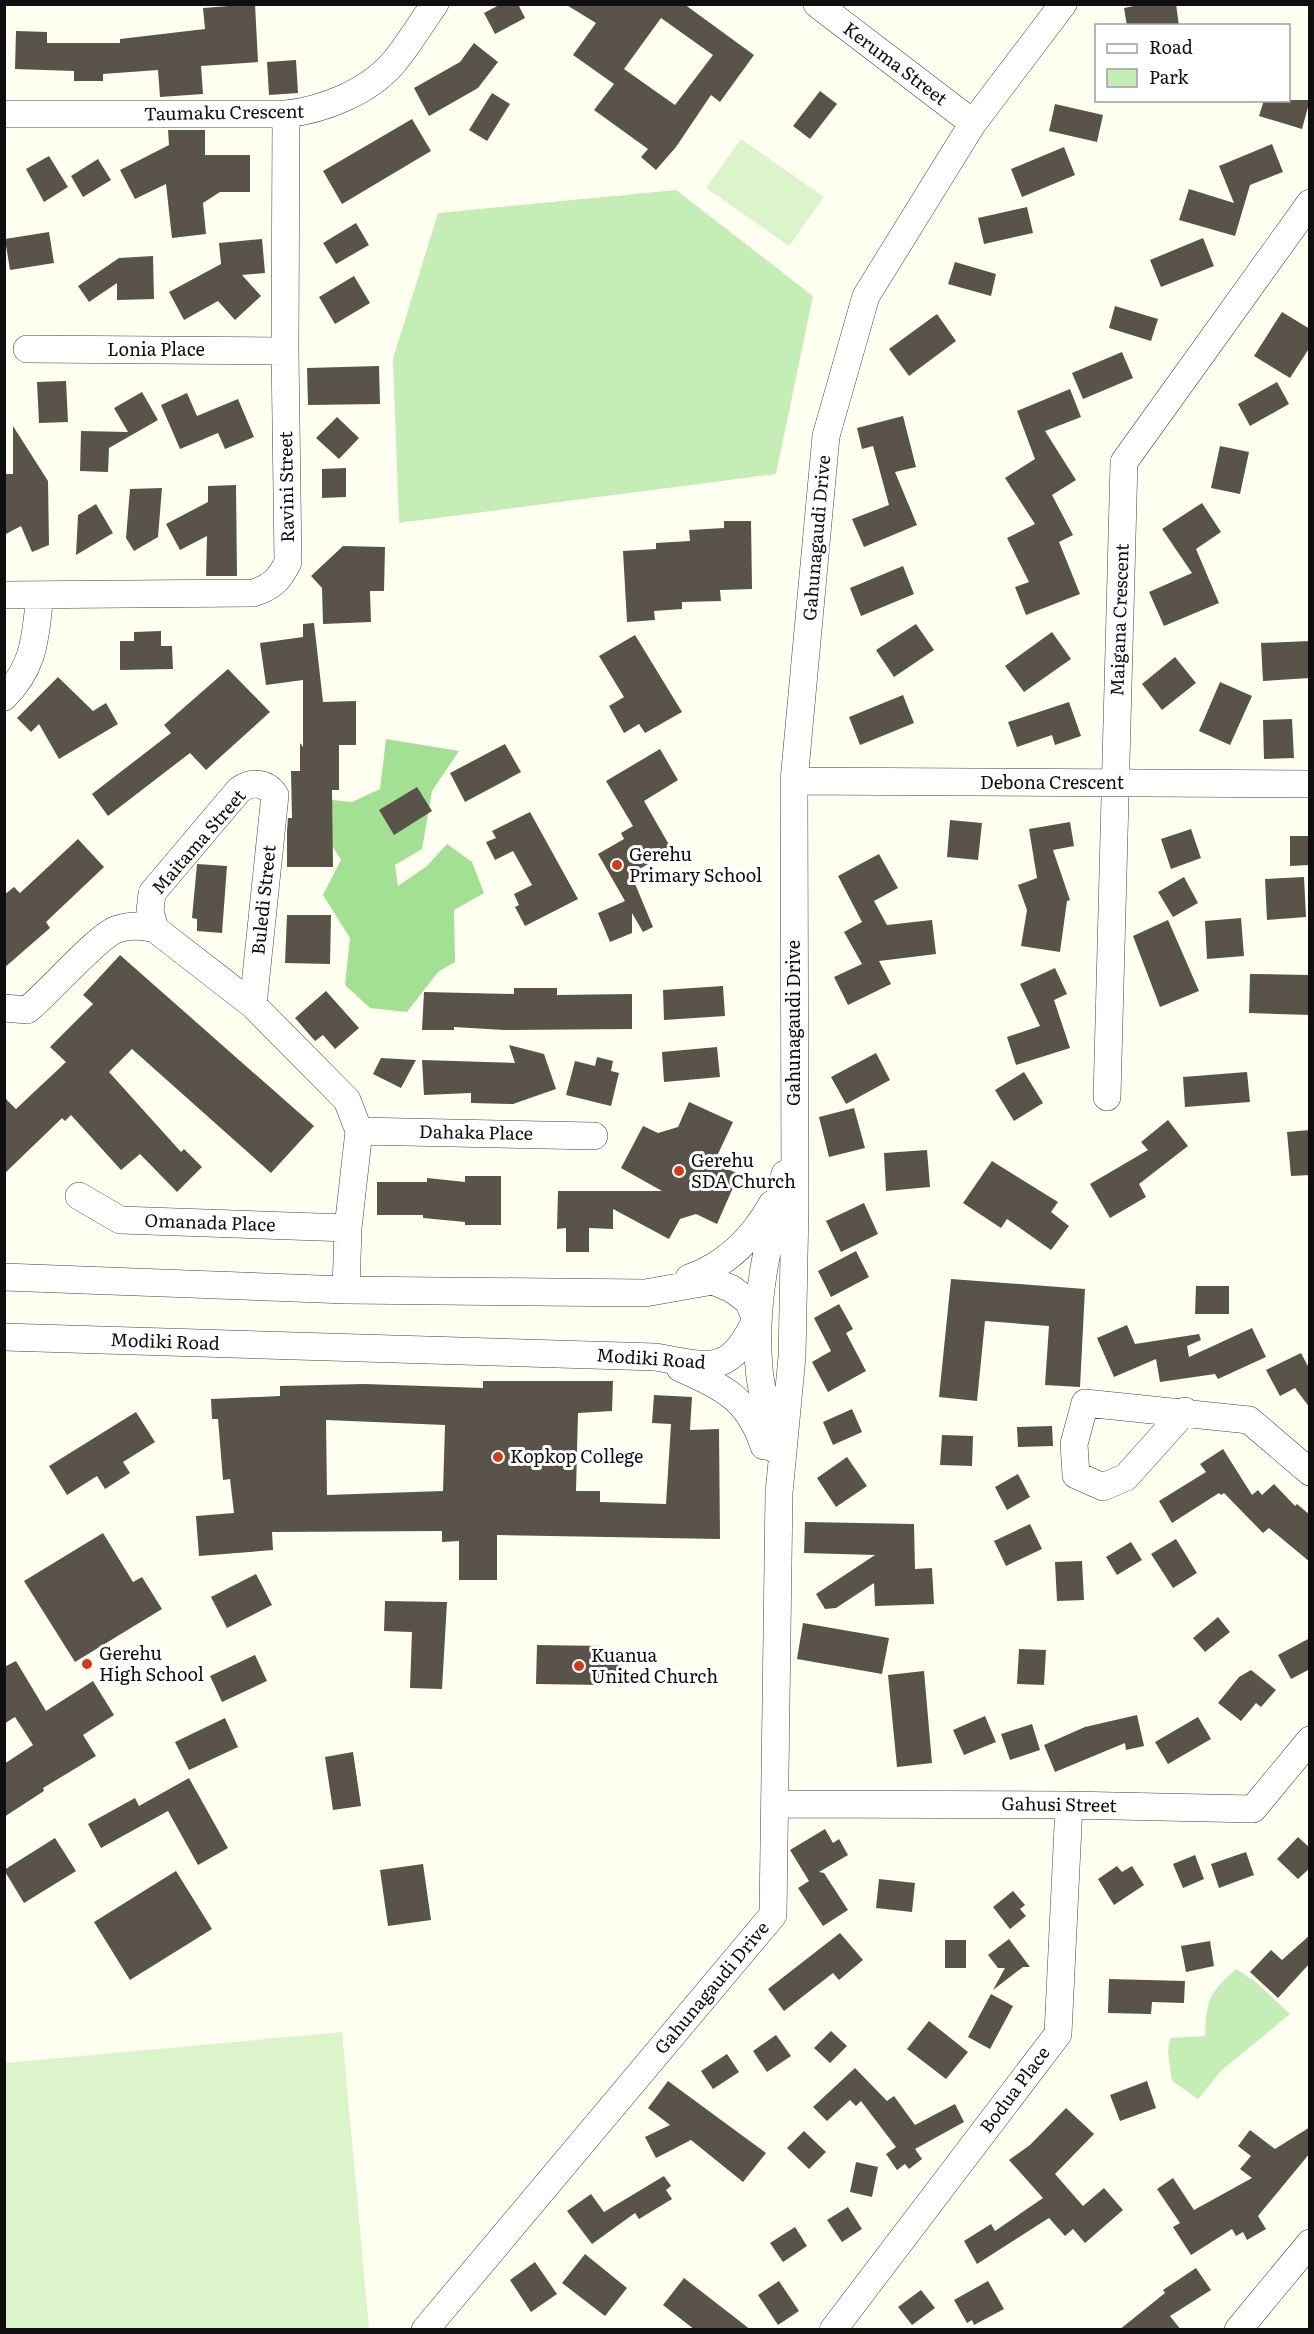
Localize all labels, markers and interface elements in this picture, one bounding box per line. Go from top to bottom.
street label: Keruma Street [838,15,954,112]
legend [1095,24,1290,102]
text: Road [1149,33,1193,60]
text: Park [1149,63,1190,90]
street label: Taumaku Crescent [144,97,305,126]
street label: Lonia Place [107,335,205,362]
street label: Ravini Street [271,430,300,543]
street label: Gahunagaudi Drive [795,454,836,622]
street label: Maigana Crescent [1102,542,1135,697]
street label: Debona Crescent [980,768,1125,795]
street label: Maitama Street [144,782,252,900]
place label: Gerehu Primary School [629,840,762,888]
street label: Buledi Street [243,843,282,956]
marker: Gerehu Primary School [610,858,624,872]
street label: Gahunagaudi Drive [779,940,806,1106]
street label: Dahaka Place [419,1117,533,1146]
place label: Gerehu SDA Church [691,1146,796,1194]
marker: Gerehu SDA Church [672,1164,686,1178]
street label: Omanada Place [144,1206,276,1237]
street label: Modiki Road [110,1325,220,1356]
street label: Modiki Road [596,1340,707,1375]
place label: Kopkop College [510,1442,643,1469]
marker: Kopkop College [491,1450,505,1464]
place label: Gerehu High School [99,1639,204,1687]
place label: Kuanua United Church [591,1641,718,1689]
marker: Gerehu High School [80,1657,94,1671]
marker: Kuanua United Church [572,1659,586,1673]
street label: Gahusi Street [1001,1789,1118,1818]
street label: Gahunagaudi Drive [647,1915,775,2059]
street label: Bodua Place [972,2040,1055,2138]

